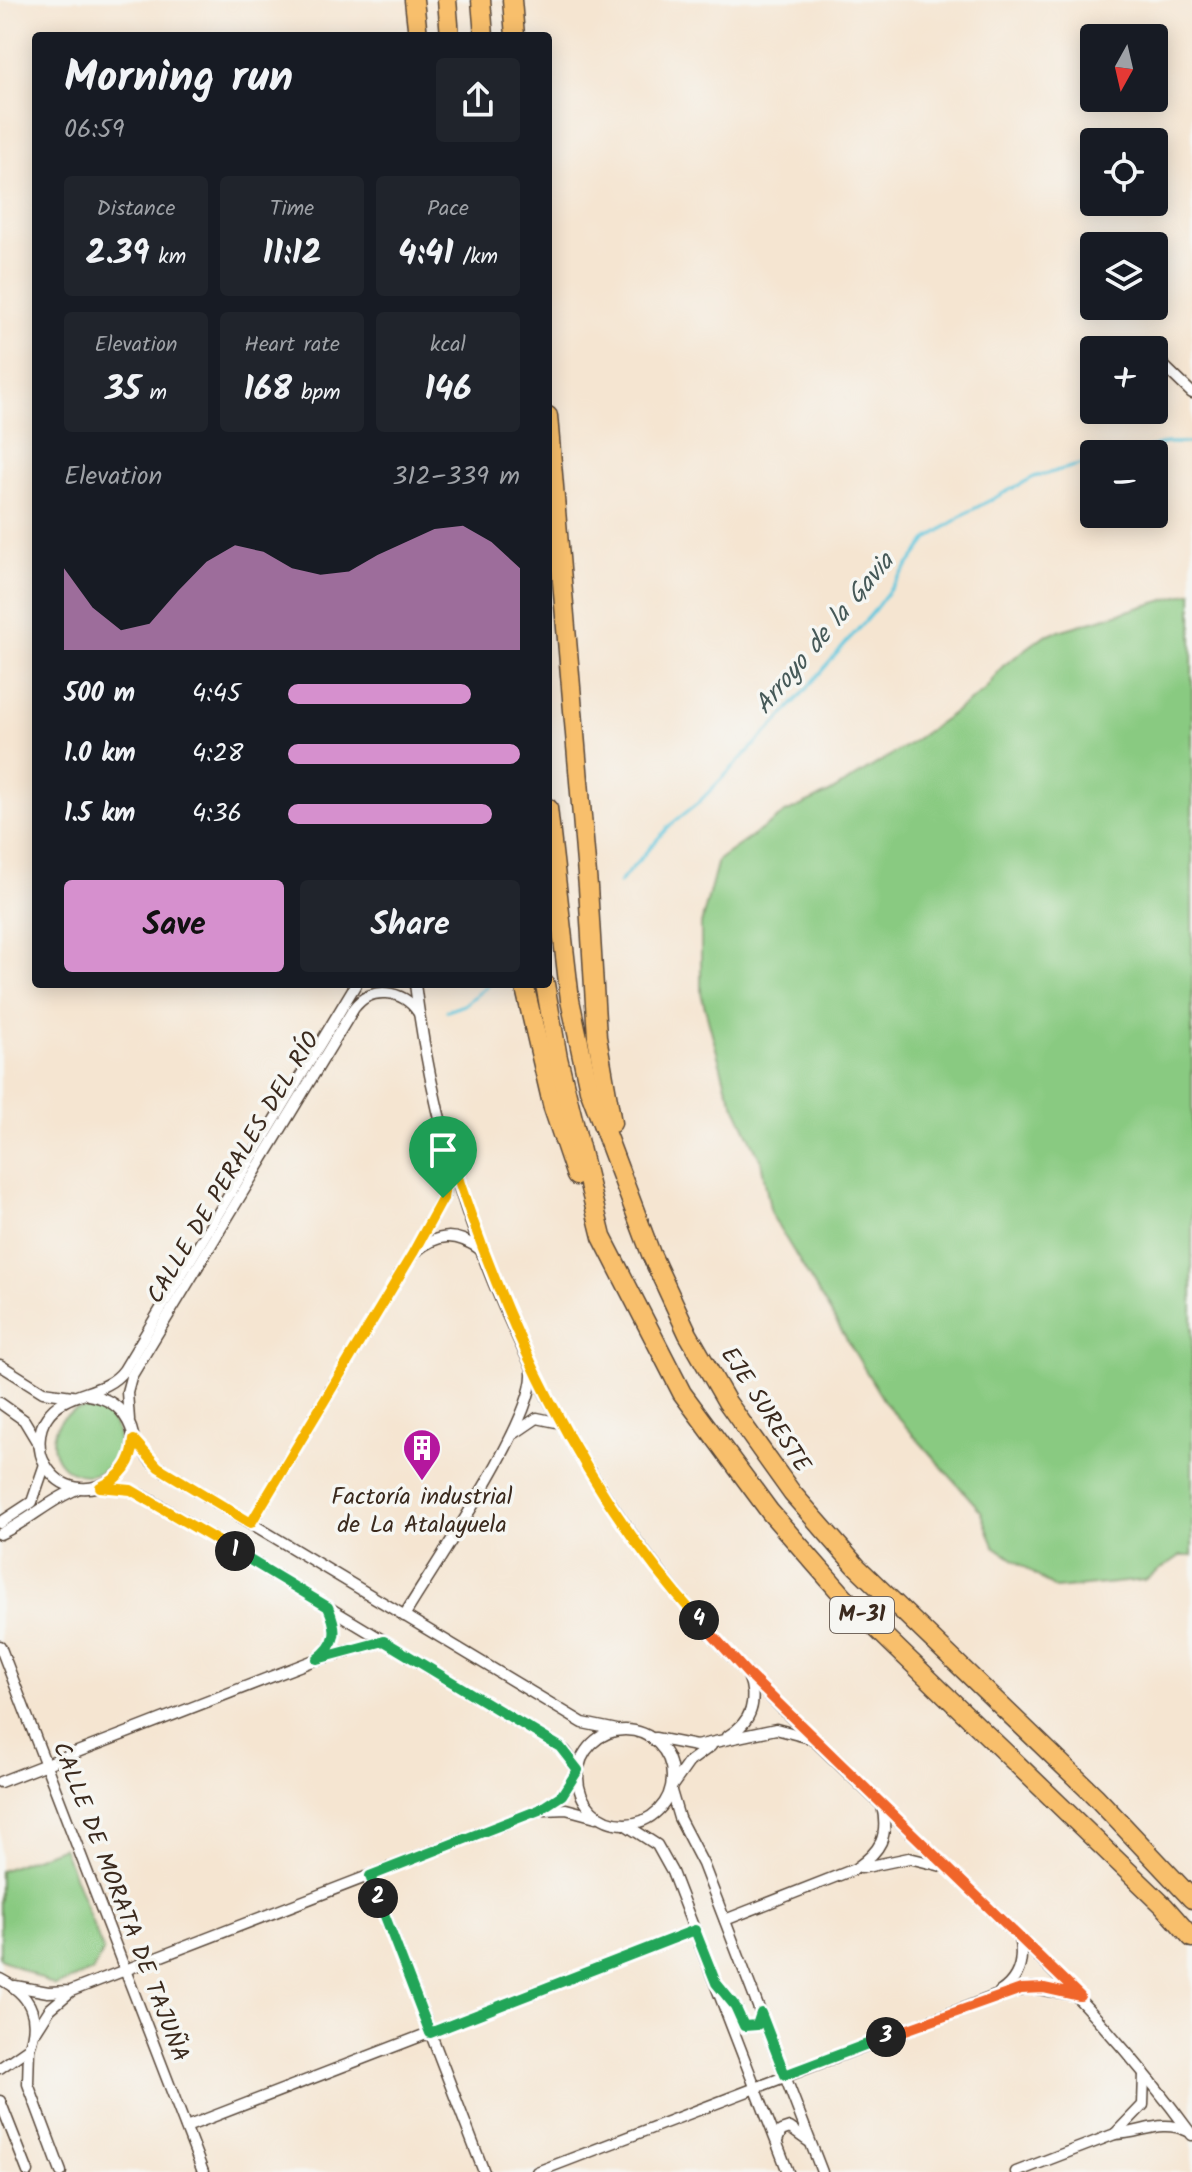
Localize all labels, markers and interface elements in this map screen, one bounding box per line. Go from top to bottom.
north arrow [1080,24,1168,112]
map controls [1080,24,1168,528]
text: Morning run [64,44,293,114]
button: share [436,58,520,142]
text: 06:59 [64,109,125,151]
button: locate [1080,128,1168,216]
text: Distance [96,192,176,227]
text: Time [270,192,314,227]
text: Pace [427,192,469,227]
text: 2.39 [86,227,150,281]
text: 11:12 [263,227,322,281]
text: 4:41 [398,227,454,281]
button: layers [1080,232,1168,320]
text: km [150,240,186,275]
text: /km [454,240,498,275]
text: Elevation [94,328,178,363]
text: Heart rate [244,328,340,363]
text: kcal [430,328,466,363]
button: + [1080,336,1168,424]
text: 35 [105,363,141,417]
text: 168 [243,363,292,417]
text: 146 [424,363,472,417]
text: m [141,376,167,411]
text: bpm [292,376,341,411]
button: − [1080,440,1168,528]
text: Elevation [64,456,162,498]
text: 312–339 m [393,456,520,498]
water label: Arroyo de la Gavia [744,542,907,724]
text: 500 m [64,673,135,715]
text: 4:45 [192,673,241,715]
text: 1.0 km [64,733,135,775]
text: 4:28 [192,733,243,775]
text: 1.5 km [64,793,135,835]
text: 4:36 [192,793,242,835]
button: Save [64,880,284,972]
button: Share [300,880,520,972]
street label: CALLE DE PERALES DEL RÍO [137,1024,331,1312]
pin [409,1116,477,1198]
icon: arrive [421,1128,465,1172]
street label: EJE SURESTE [710,1339,821,1482]
building icon: Factoría industrial de La Atalayuela [401,1427,443,1482]
place label: Factoría industrial de La Atalayuela [331,1478,513,1545]
pin: 1 [215,1531,255,1571]
text: 1 [232,1533,238,1568]
road number: M-31 [830,1597,894,1633]
pin: 4 [679,1600,719,1640]
text: 4 [693,1602,705,1637]
street label: CALLE DE MORATA DE TAJUÑA [41,1736,199,2068]
pin: 2 [358,1878,398,1918]
text: 2 [372,1880,384,1915]
pin: 3 [866,2017,906,2057]
text: 3 [880,2019,892,2054]

